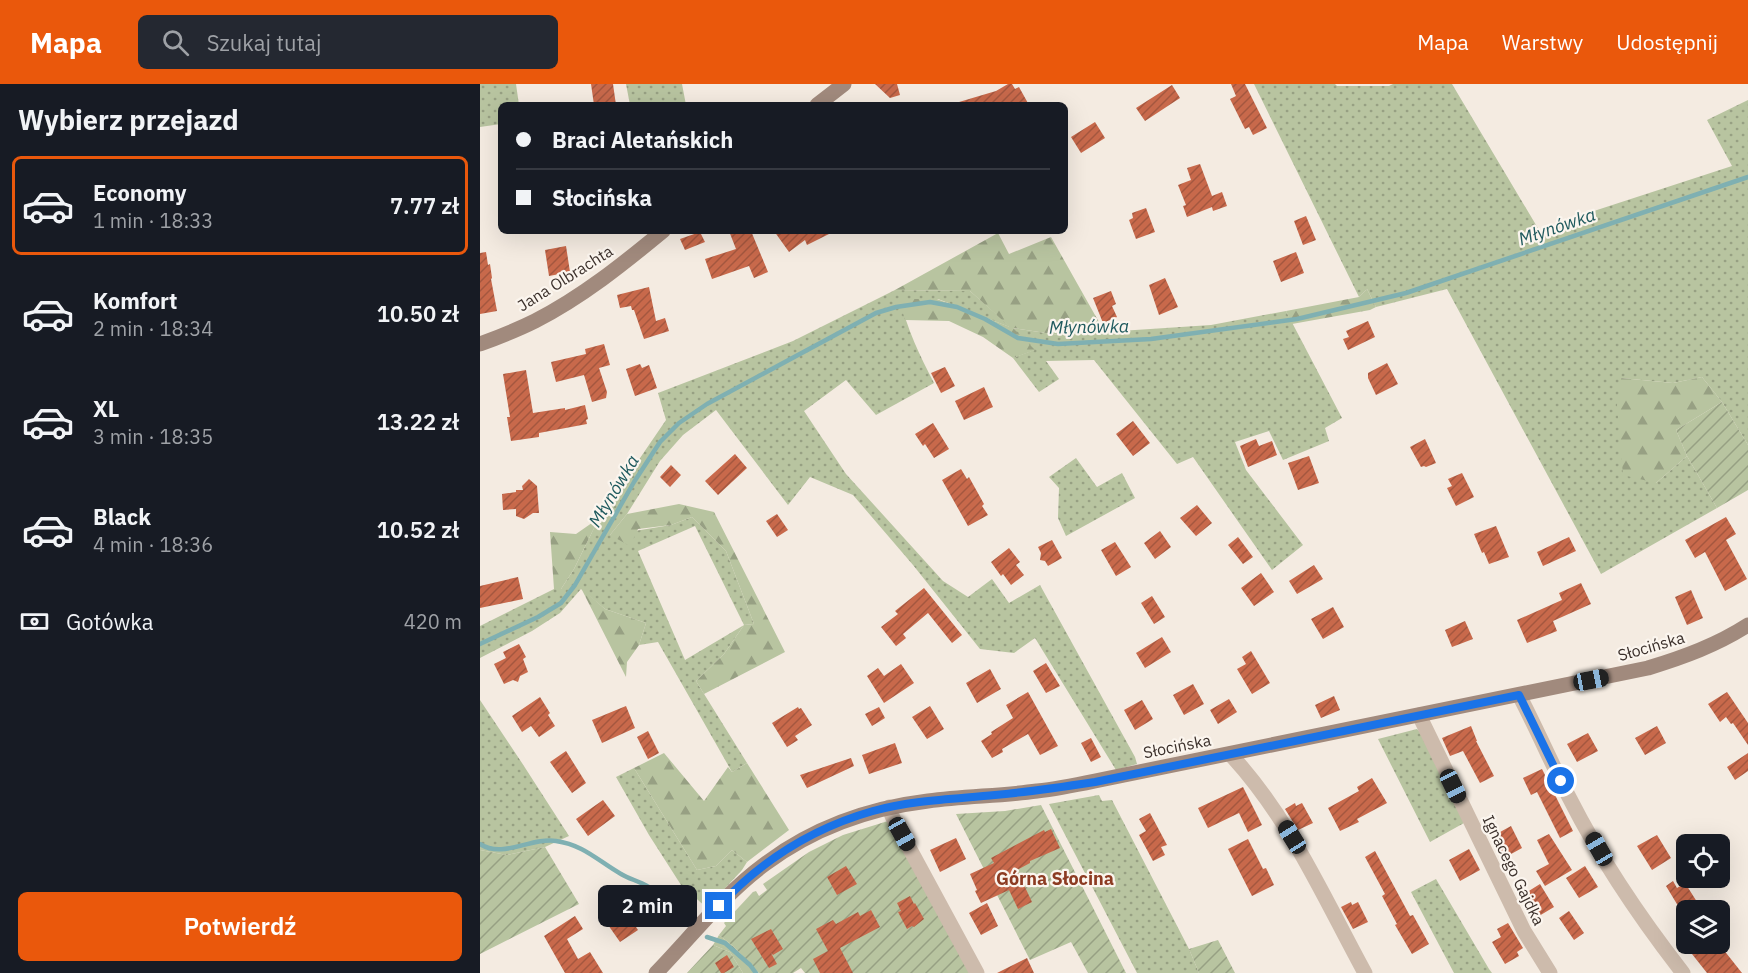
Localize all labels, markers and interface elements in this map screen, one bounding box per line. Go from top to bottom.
search box [138,15,558,69]
text: Mapa [30,24,102,61]
icon: search [159,26,192,59]
text: Szukaj tutaj [207,28,321,57]
text: Mapa [1417,28,1469,56]
text: Warstwy [1502,28,1583,56]
text: Udostępnij [1616,28,1718,56]
text: Wybierz przejazd [18,102,239,137]
text: Braci Aletańskich [552,125,733,154]
text: Economy [93,178,187,207]
icon: car [21,179,75,233]
text: Słocińska [552,183,652,212]
text: 7.77 zł [390,191,459,220]
water label: Młynówka [1515,203,1598,250]
text: 1 min · 18:33 [93,207,213,234]
street label: Jana Olbrachta [514,240,617,315]
text: Komfort [93,286,178,315]
icon: car [21,287,75,341]
text: 10.50 zł [377,299,459,328]
water label: Młynówka [1049,314,1129,339]
text: 2 min · 18:34 [93,315,213,342]
text: XL [93,394,119,423]
icon: car [21,395,75,449]
text: 13.22 zł [377,407,459,436]
text: 3 min · 18:35 [93,423,213,450]
water label: Młynówka [583,451,644,531]
text: Black [93,502,151,531]
icon: car [21,503,75,557]
text: 10.52 zł [377,515,459,544]
text: 4 min · 18:36 [93,531,213,558]
icon: cash [18,605,51,638]
text: Gotówka [66,607,154,636]
text: 420 m [404,608,462,635]
street label: Słocińska [1615,627,1687,665]
car [1572,668,1610,692]
street label: Słocińska [1141,730,1213,762]
car [1437,766,1469,806]
route start [1547,767,1574,794]
street label: Ignacego Gajdka [1479,812,1550,929]
car [885,814,919,854]
car [1275,817,1309,857]
car [1582,829,1616,869]
map controls [1676,834,1730,954]
button: locate [1676,834,1730,888]
district label: Górna Słocina [996,867,1114,890]
callout: 2 min [599,885,698,927]
button: Potwierdź [18,892,462,961]
text: 2 min [622,892,673,919]
route end [705,892,732,919]
button: layers [1676,900,1730,954]

